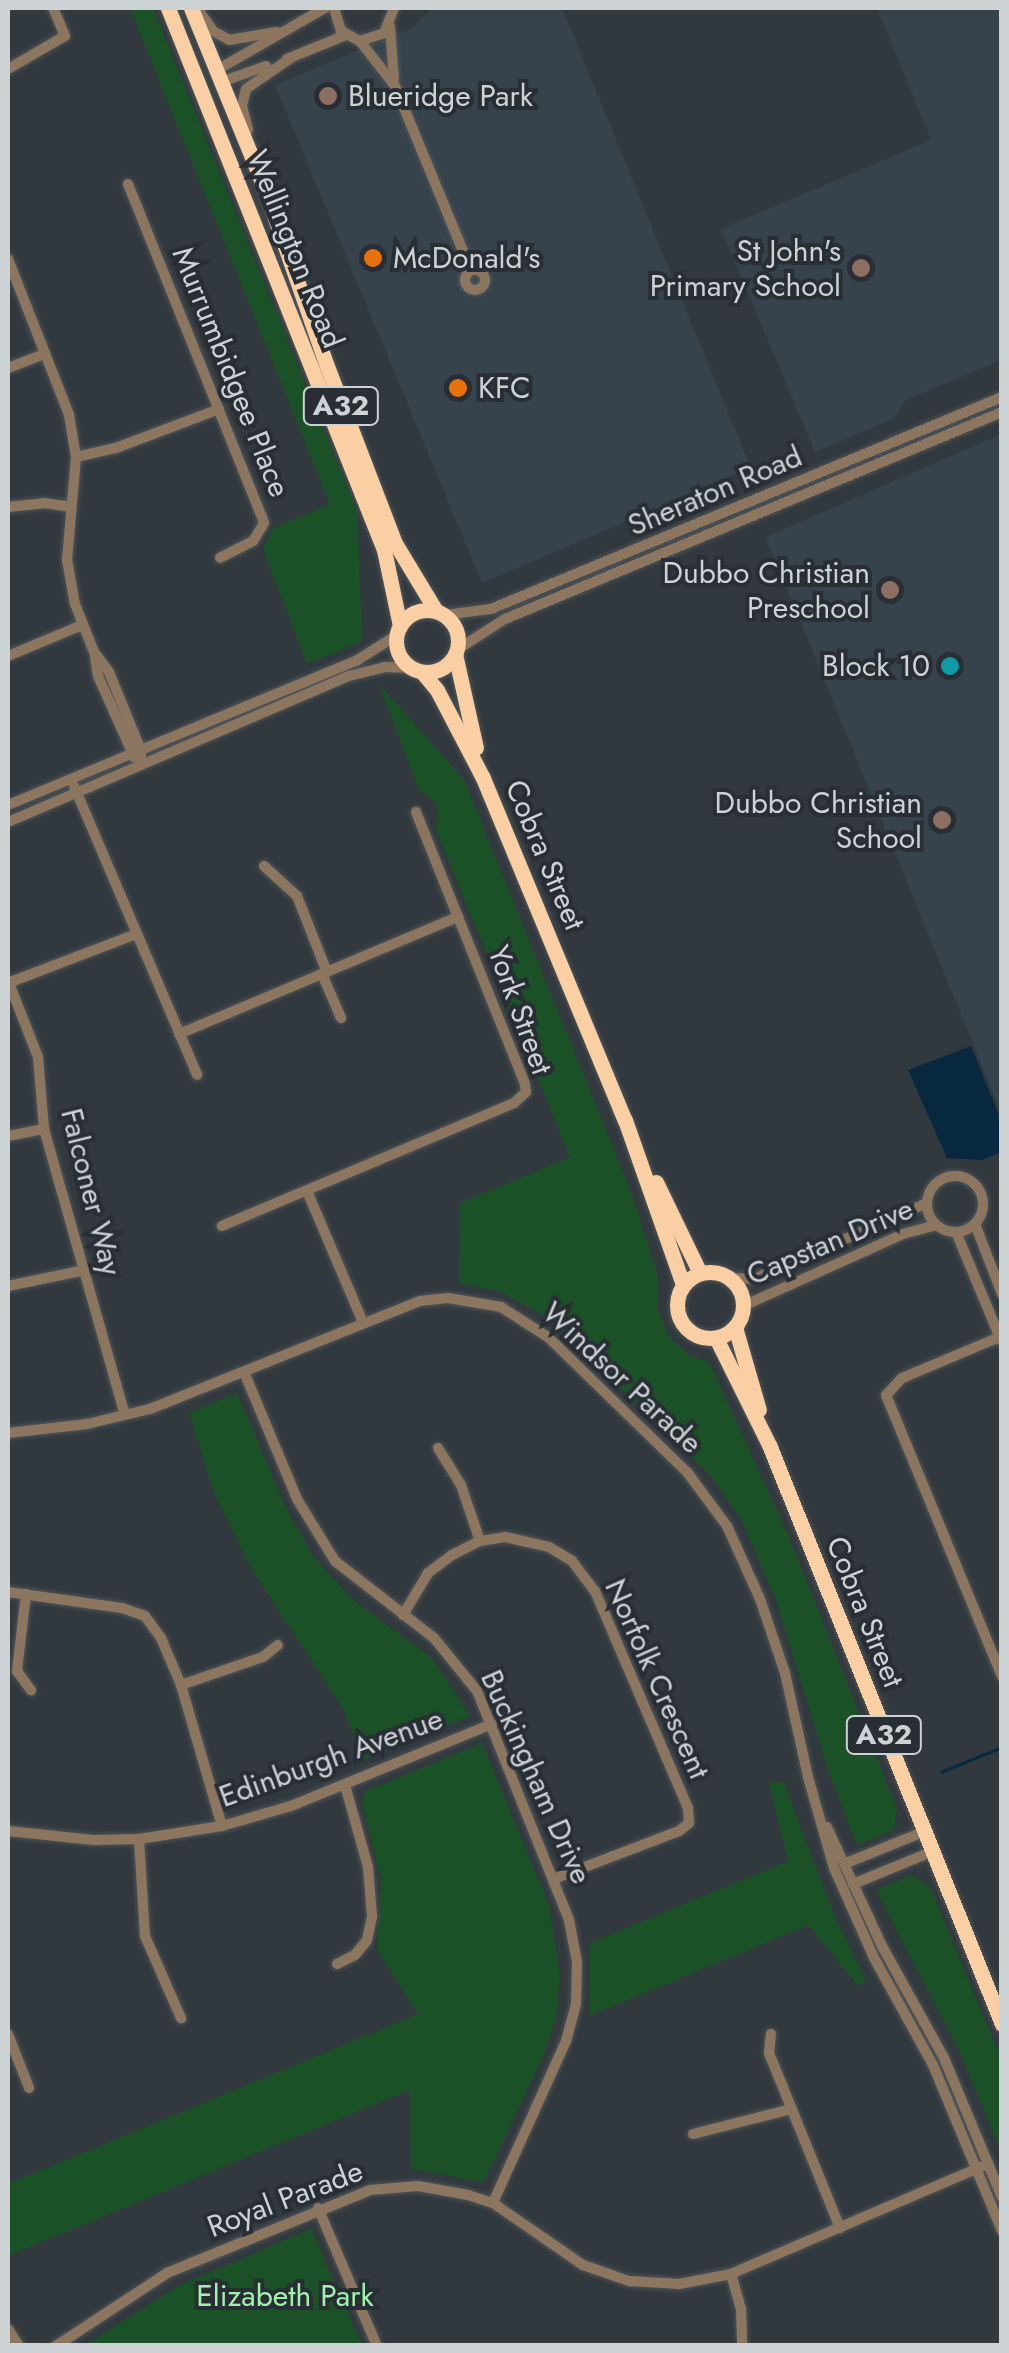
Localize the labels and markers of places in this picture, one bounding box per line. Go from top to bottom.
place label: Blueridge Park [348,78,533,114]
marker: Blueridge Park [317,85,339,107]
place label: St John's Primary School [650,233,841,304]
place label: McDonald's [393,240,540,276]
marker: McDonald's [362,247,384,269]
marker: St John's Primary School [850,257,872,279]
place label: KFC [478,370,530,406]
marker: KFC [447,377,469,399]
place label: Dubbo Christian Preschool [663,555,870,626]
marker: Dubbo Christian Preschool [879,579,901,601]
place label: Block 10 [822,648,930,684]
marker: Block 10 [939,655,961,677]
place label: Dubbo Christian School [715,785,922,856]
marker: Dubbo Christian School [931,809,953,831]

